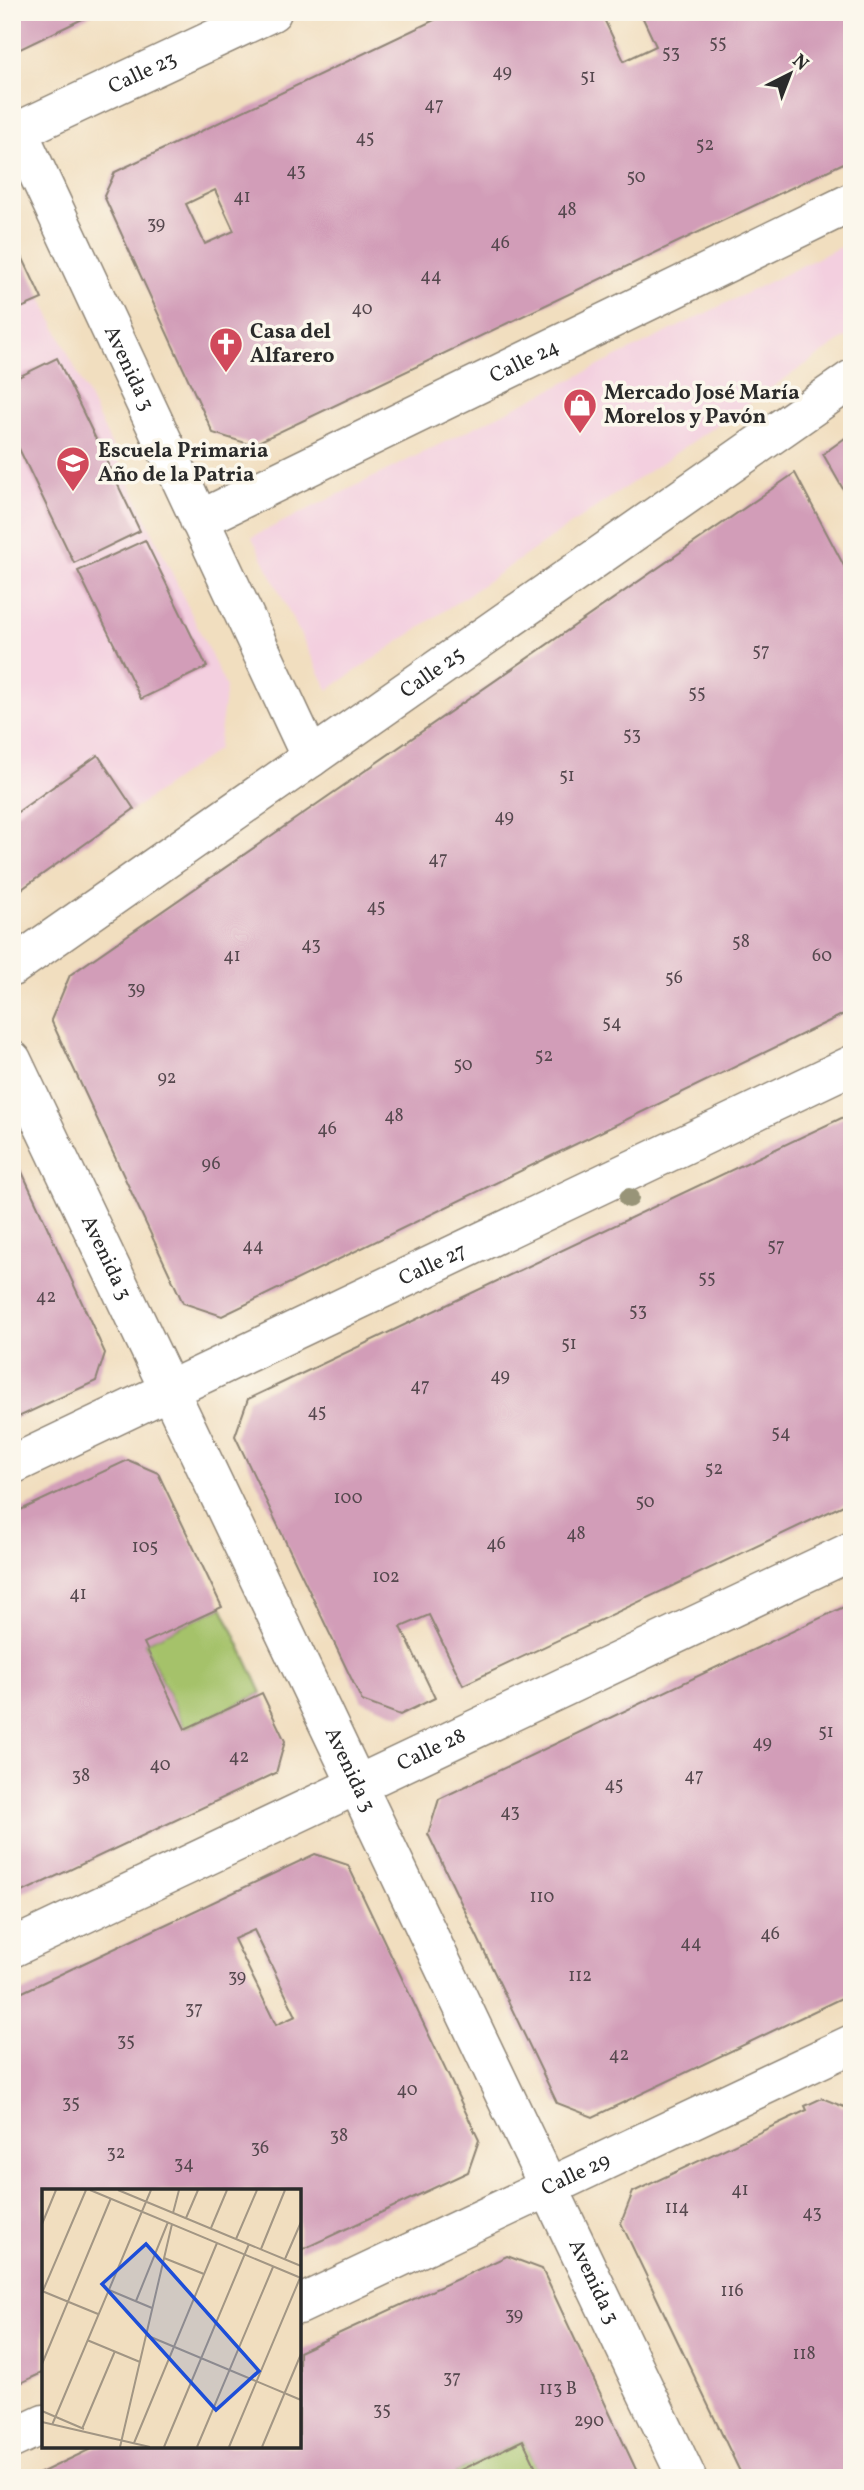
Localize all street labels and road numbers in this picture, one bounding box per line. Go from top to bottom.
street label: Calle 23 [103,44,181,101]
street label: Avenida 3 [97,321,161,416]
street label: Calle 24 [485,332,564,391]
street label: Calle 25 [394,640,470,705]
street label: Avenida 3 [74,1211,139,1305]
street label: Calle 27 [394,1236,471,1293]
street label: Calle 28 [392,1721,471,1778]
street label: Avenida 3 [317,1723,382,1817]
street label: Calle 29 [537,2146,615,2203]
street label: Avenida 3 [561,2235,626,2329]

